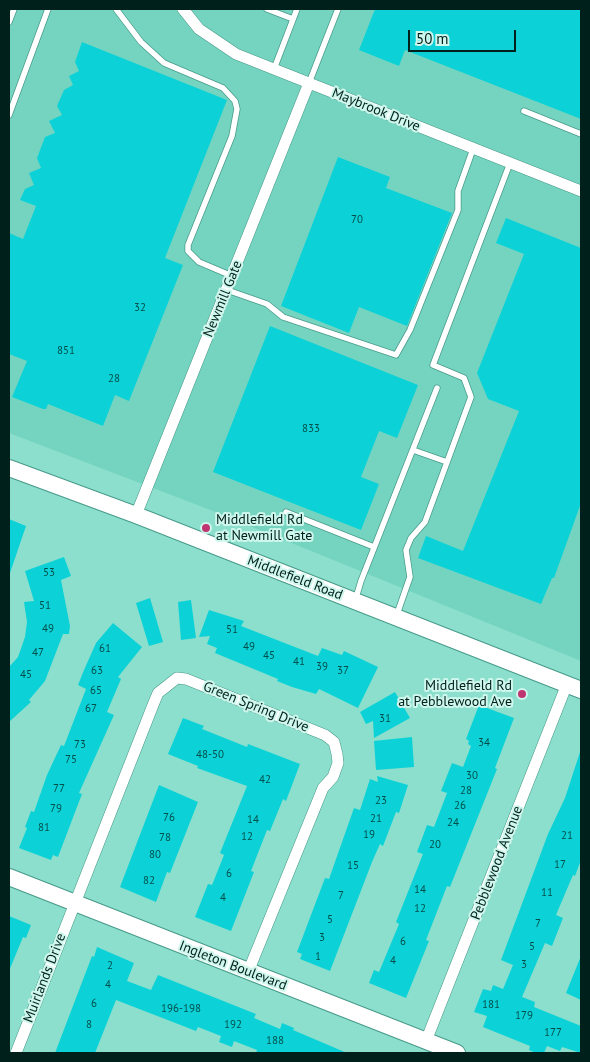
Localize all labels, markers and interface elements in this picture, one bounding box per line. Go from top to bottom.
scale bar [410,20,518,52]
text: 50 m [416,29,449,48]
street label: Maybrook Drive [329,85,423,135]
house number: 70 [351,213,363,227]
street label: Newmill Gate [200,258,246,340]
house number: 32 [134,301,146,315]
house number: 851 [57,344,75,358]
house number: 28 [108,372,120,386]
house number: 833 [302,422,320,436]
place label: Middlefield Rd at Newmill Gate [216,512,312,544]
marker: Middlefield Rd at Newmill Gate [200,522,212,534]
street label: Middlefield Road [245,552,345,604]
house number: 53 [43,566,55,580]
house number: 51 [39,599,51,613]
house number: 49 [42,622,54,636]
house number: 51 [226,623,238,637]
house number: 49 [243,640,255,654]
house number: 61 [99,642,111,656]
house number: 47 [32,646,44,660]
house number: 45 [263,649,275,663]
house number: 41 [293,655,305,669]
house number: 39 [316,660,328,674]
house number: 63 [91,664,103,678]
house number: 37 [337,664,349,678]
house number: 45 [20,668,32,682]
street label: Green Spring Drive [201,678,311,736]
place label: Middlefield Rd at Pebblewood Ave [398,678,512,710]
house number: 65 [90,684,102,698]
marker: Middlefield Rd at Pebblewood Ave [516,688,528,700]
house number: 67 [85,702,97,716]
house number: 31 [379,712,391,726]
house number: 34 [478,736,490,750]
house number: 73 [74,738,86,752]
house number: 48-50 [196,748,224,762]
house number: 75 [65,753,77,767]
house number: 30 [466,769,478,783]
house number: 42 [259,773,271,787]
house number: 77 [53,782,65,796]
house number: 28 [460,784,472,798]
house number: 23 [375,794,387,808]
house number: 26 [454,799,466,813]
house number: 79 [50,802,62,816]
street label: Pebblewood Avenue [468,804,526,922]
house number: 76 [163,811,175,825]
house number: 21 [370,812,382,826]
house number: 14 [247,813,259,827]
house number: 24 [447,816,459,830]
house number: 81 [38,821,50,835]
house number: 19 [363,828,375,842]
house number: 21 [561,829,573,843]
house number: 12 [241,830,253,844]
house number: 78 [159,831,171,845]
house number: 20 [429,838,441,852]
house number: 80 [149,848,161,862]
house number: 17 [554,858,566,872]
house number: 15 [347,859,359,873]
house number: 6 [226,867,232,881]
house number: 82 [143,874,155,888]
house number: 14 [414,883,426,897]
house number: 11 [541,886,553,900]
house number: 7 [338,889,344,903]
house number: 4 [220,891,226,905]
house number: 12 [414,902,426,916]
house number: 5 [327,913,333,927]
house number: 7 [535,917,541,931]
street label: Muirlands Drive [20,931,70,1025]
house number: 3 [319,931,325,945]
house number: 6 [400,935,406,949]
street label: Ingleton Boulevard [177,938,289,994]
house number: 5 [529,940,535,954]
house number: 1 [315,950,321,964]
house number: 4 [390,954,396,968]
house number: 3 [521,958,527,972]
house number: 2 [107,959,113,973]
house number: 4 [105,978,111,992]
house number: 6 [91,997,97,1011]
house number: 181 [482,998,500,1012]
house number: 196-198 [161,1002,201,1016]
house number: 179 [515,1009,533,1023]
house number: 8 [86,1018,92,1032]
house number: 192 [224,1018,242,1032]
house number: 177 [544,1026,562,1040]
house number: 188 [266,1034,284,1048]

